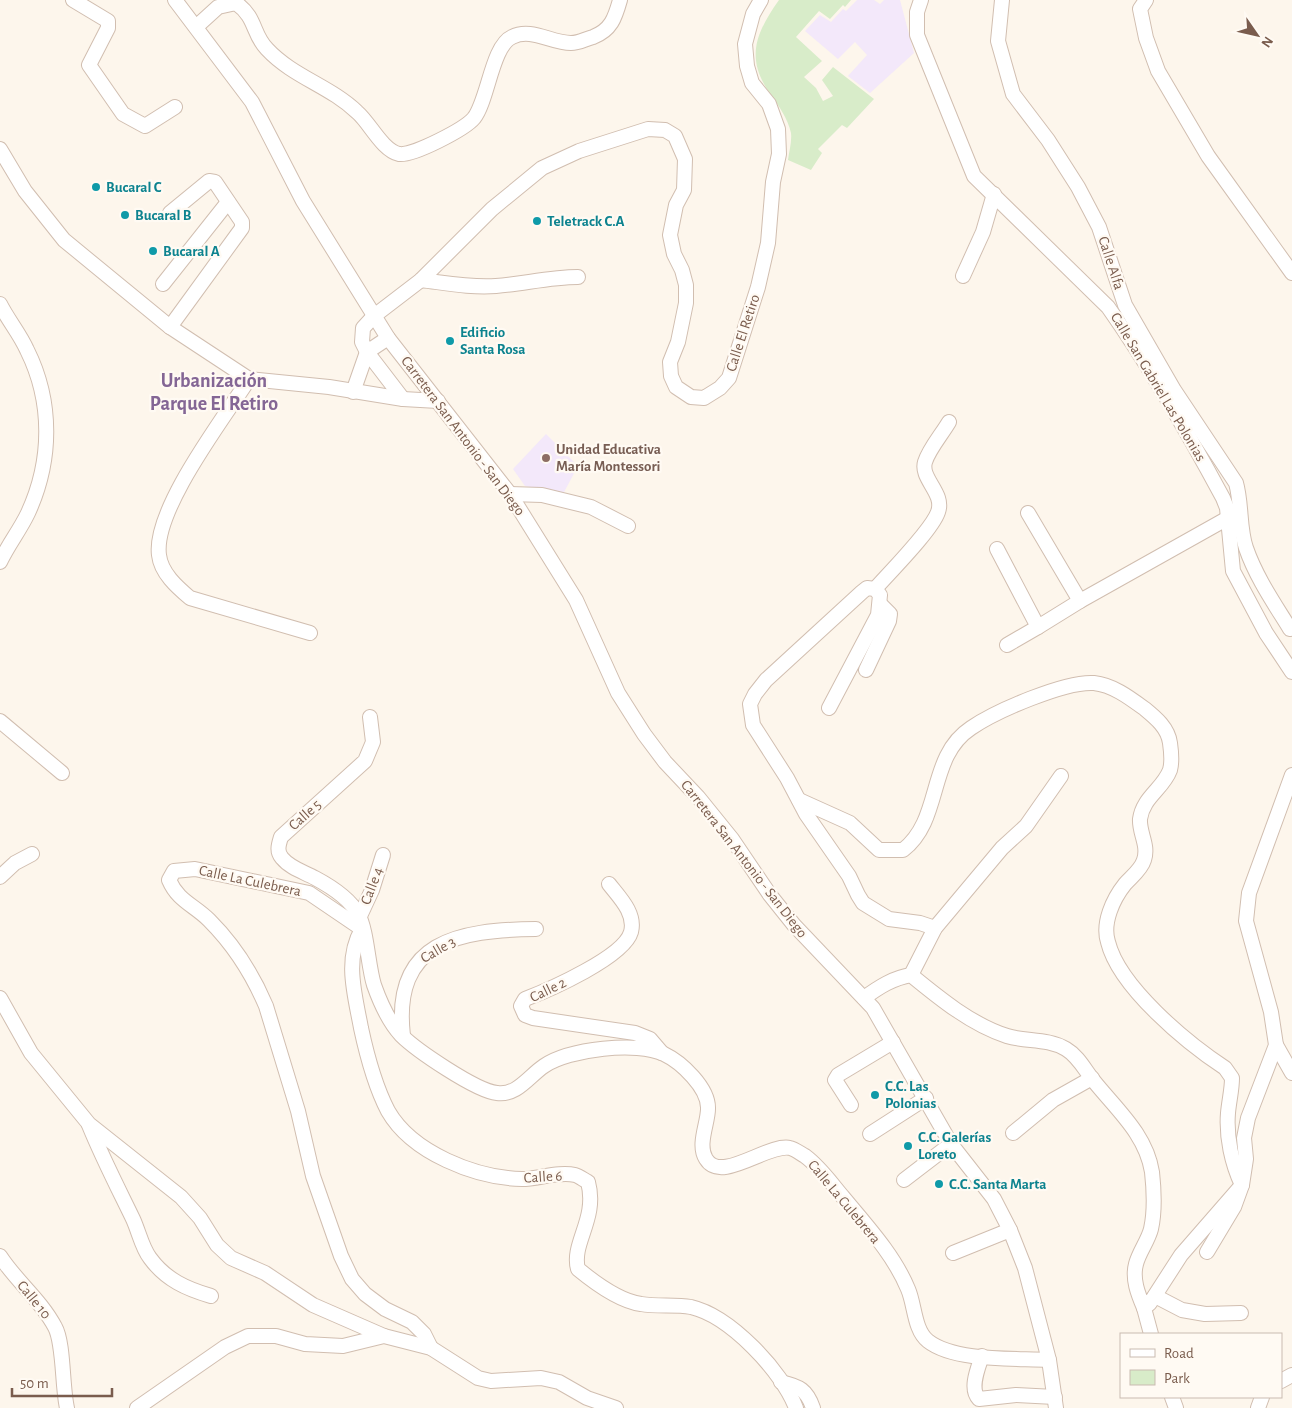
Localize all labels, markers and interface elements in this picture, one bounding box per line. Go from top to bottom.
north arrow [1232,10,1282,60]
text: N [1258,34,1275,50]
place label: Bucaral C [106,180,162,195]
marker: Bucaral C [90,181,102,193]
place label: Bucaral B [135,208,192,223]
marker: Bucaral B [119,209,131,221]
place label: Teletrack C.A [547,214,625,229]
marker: Teletrack C.A [531,215,543,227]
street label: Calle Alfa [1095,234,1127,292]
place label: Bucaral A [163,244,220,259]
marker: Bucaral A [147,245,159,257]
street label: Calle El Retiro [723,293,763,373]
street label: Calle San Gabriel Las Polonias [1108,310,1208,464]
place label: Edificio Santa Rosa [460,325,526,357]
marker: Edificio Santa Rosa [444,335,456,347]
street label: Carretera San Antonio - San Diego [398,353,528,519]
district label: Urbanización Parque El Retiro [150,371,278,414]
place label: Unidad Educativa María Montessori [556,442,661,474]
marker: Unidad Educativa María Montessori [540,452,552,464]
street label: Carretera San Antonio - San Diego [678,777,810,941]
street label: Calle 5 [286,797,324,833]
street label: Calle La Culebrera [198,863,302,899]
street label: Calle 4 [358,865,386,907]
street label: Calle 3 [418,934,458,966]
street label: Calle 2 [527,975,569,1005]
place label: C.C. Las Polonias [885,1079,937,1111]
marker: C.C. Las Polonias [869,1089,881,1101]
place label: C.C. Galerías Loreto [918,1130,992,1162]
marker: C.C. Galerías Loreto [902,1140,914,1152]
street label: Calle La Culebrera [805,1157,883,1247]
street label: Calle 6 [523,1168,563,1186]
place label: C.C. Santa Marta [949,1177,1046,1192]
marker: C.C. Santa Marta [933,1178,945,1190]
street label: Calle 10 [14,1278,54,1322]
legend [1120,1333,1282,1398]
text: Road [1164,1346,1194,1361]
scale bar [12,1366,112,1398]
text: Park [1164,1371,1190,1386]
text: 50 m [20,1376,49,1391]

